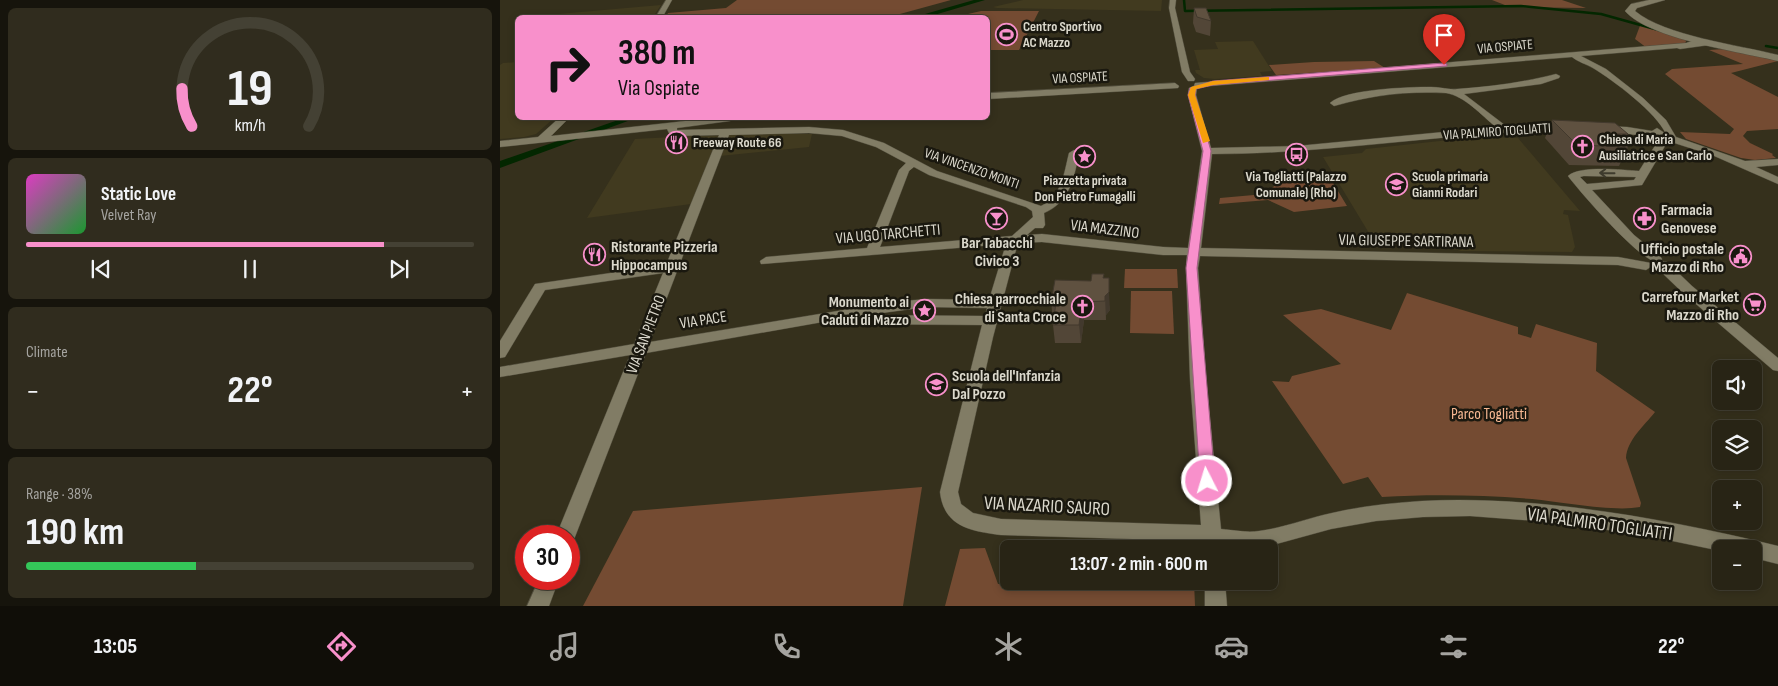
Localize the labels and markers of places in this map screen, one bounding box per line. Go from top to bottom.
pin [1423,14,1465,65]
place label: Centro Sportivo AC Mazzo [1022,18,1102,51]
sports icon: Centro Sportivo AC Mazzo [995,22,1019,46]
restaurant icon: Freeway Route 66 [665,130,689,154]
place label: Chiesa di Maria Ausiliatrice e San Carlo [1598,131,1712,164]
place label: Freeway Route 66 [693,134,782,151]
church icon: Chiesa di Maria Ausiliatrice e San Carlo [1571,135,1595,159]
bus stop icon: Via Togliatti (Palazzo Comunale) (Rho) [1284,142,1308,166]
place icon: Piazzetta privata Don Pietro Fumagalli [1073,145,1097,169]
place label: Via Togliatti (Palazzo Comunale) (Rho) [1245,168,1347,201]
place label: Scuola primaria Gianni Rodari [1412,168,1489,201]
place label: Piazzetta privata Don Pietro Fumagalli [1035,172,1136,205]
school or university icon: Scuola primaria Gianni Rodari [1384,172,1408,196]
place label: Farmacia Genovese [1661,201,1717,238]
bar icon: Bar Tabacchi Civico 3 [985,206,1009,230]
pharmacy icon: Farmacia Genovese [1633,206,1657,230]
place label: Bar Tabacchi Civico 3 [961,234,1033,271]
place label: Ristorante Pizzeria Hippocampus [611,238,718,275]
place label: Ufficio postale Mazzo di Rho [1641,240,1724,277]
restaurant icon: Ristorante Pizzeria Hippocampus [583,243,607,267]
public building icon: Ufficio postale Mazzo di Rho [1728,245,1752,269]
place label: Carrefour Market Mazzo di Rho [1642,288,1739,325]
place label: Chiesa parrocchiale di Santa Croce [955,290,1066,327]
place label: Monumento ai Caduti di Mazzo [821,293,909,330]
supermarket icon: Carrefour Market Mazzo di Rho [1743,293,1767,317]
church icon: Chiesa parrocchiale di Santa Croce [1070,295,1094,319]
place icon: Monumento ai Caduti di Mazzo [913,298,937,322]
place label: Scuola dell'Infanzia Dal Pozzo [952,367,1061,404]
school or university icon: Scuola dell'Infanzia Dal Pozzo [924,372,948,396]

